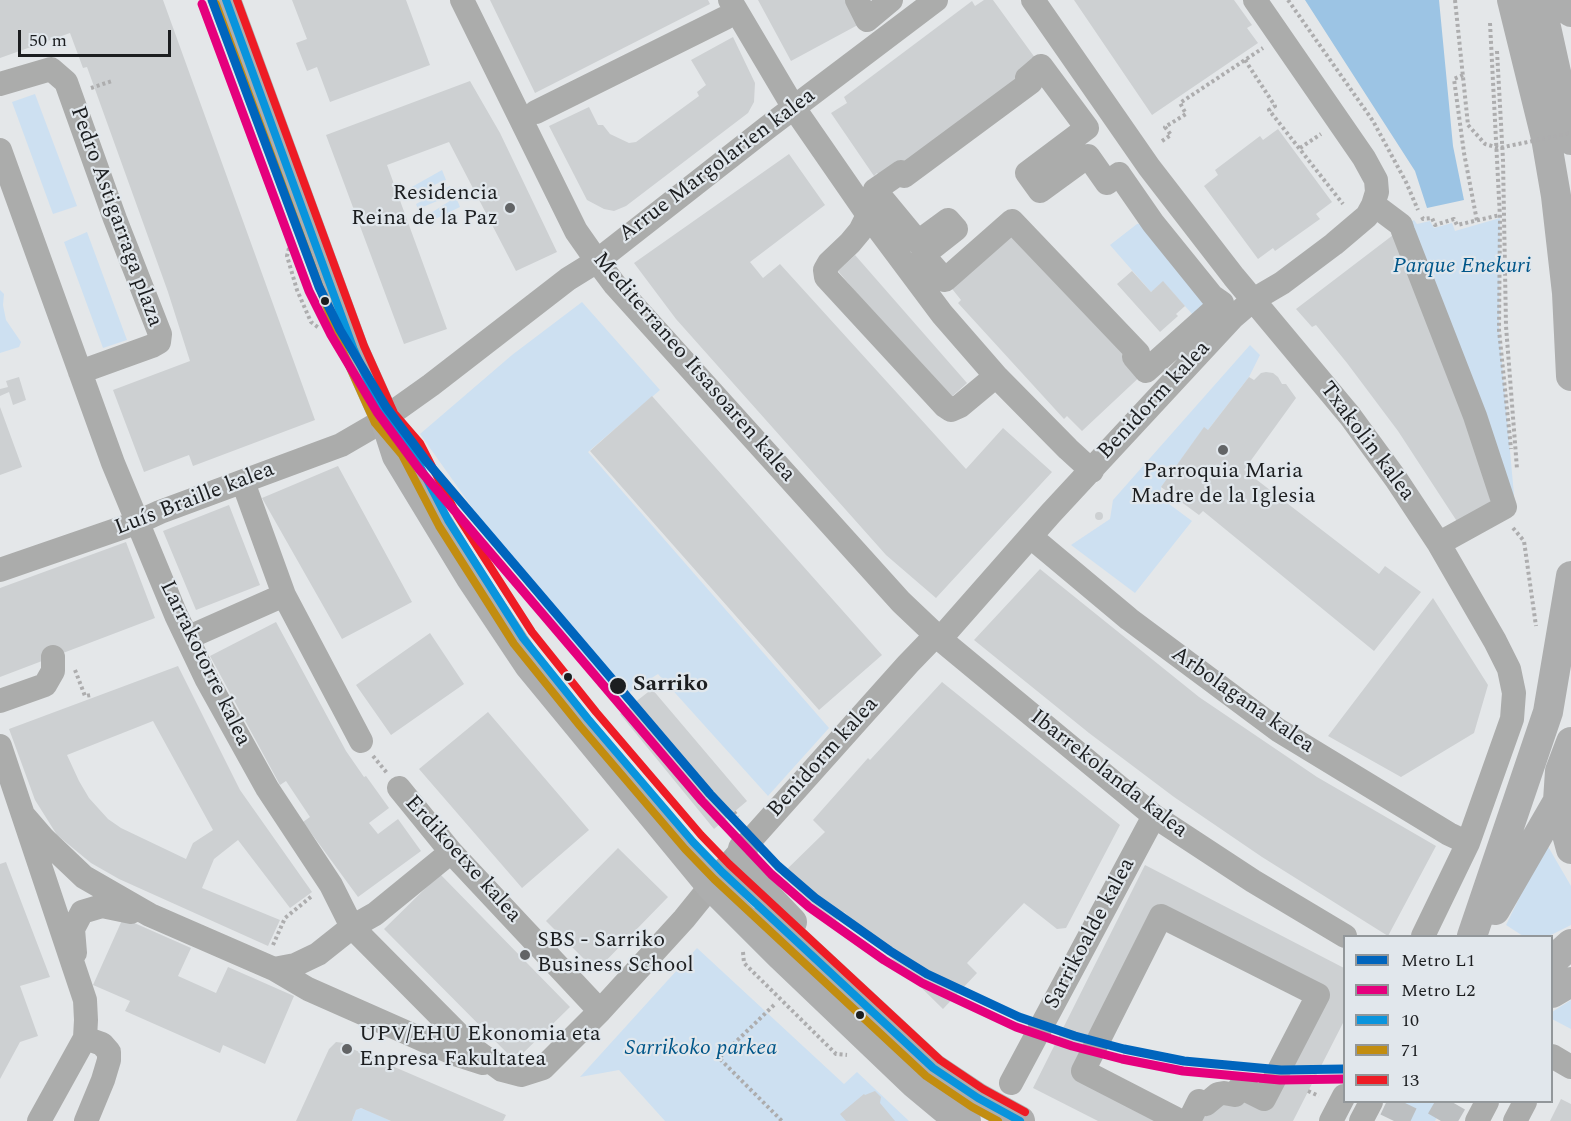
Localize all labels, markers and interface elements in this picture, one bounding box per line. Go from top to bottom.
scale bar [21,18,174,56]
text: 50 m [29,27,67,54]
street label: Arrue Margolarien kalea [615,84,821,248]
street label: Pedro Astigarraga plaza [63,103,167,331]
place label: Residencia Reina de la Paz [351,182,498,234]
marker: Residencia Reina de la Paz [503,201,517,215]
street label: Mediterraneo Itsasoaren kalea [586,248,800,488]
park label: Parque Enekuri [1393,255,1531,281]
unlabelled marker [319,295,331,307]
street label: Benidorm kalea [1093,336,1217,466]
street label: Txakolin kalea [1313,377,1419,507]
marker: Parroquia Maria Madre de la Iglesia [1216,443,1230,457]
street label: Luís Braille kalea [111,457,279,543]
place label: Parroquia Maria Madre de la Iglesia [1131,460,1315,512]
street label: Larrakotorre kalea [153,577,255,751]
street label: Arbolagana kalea [1165,642,1319,760]
unlabelled marker [562,671,574,683]
place label: Sarriko [633,673,708,699]
marker: Sarriko [608,676,628,696]
street label: Benidorm kalea [763,692,885,824]
street label: Ibarrekolanda kalea [1024,705,1192,845]
street label: Erdikoetxe kalea [398,791,526,929]
street label: Sarrikoalde kalea [1040,854,1142,1014]
place label: SBS - Sarriko Business School [537,929,694,980]
legend [1343,935,1553,1103]
text: Metro L1 [1401,947,1475,974]
marker: SBS - Sarriko Business School [518,948,532,962]
text: Metro L2 [1401,977,1475,1004]
text: 10 [1401,1007,1419,1034]
unlabelled marker [854,1009,866,1021]
place label: UPV/EHU Ekonomia eta Enpresa Fakultatea [359,1023,601,1074]
park label: Sarrikoko parkea [625,1037,777,1063]
text: 71 [1401,1037,1419,1064]
marker: UPV/EHU Ekonomia eta Enpresa Fakultatea [340,1042,354,1056]
text: 13 [1401,1067,1419,1094]

